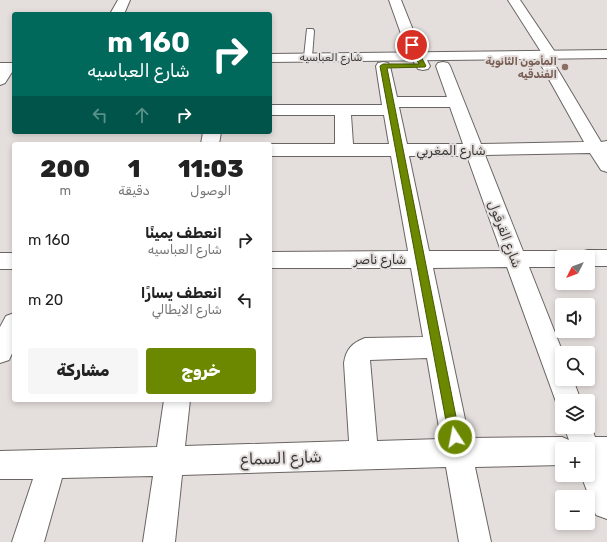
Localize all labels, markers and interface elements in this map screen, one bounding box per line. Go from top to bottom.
text: 160 m [107,26,190,59]
icon: right [204,28,256,80]
pin [395,28,429,62]
icon: arrive [401,34,423,56]
street label: شارع العباسيه [300,51,362,66]
place label: المأمون الثانوية الفندقيه [485,55,557,81]
text: شارع العباسيه [87,60,190,82]
marker: المأمون الثانوية الفندقيه [560,62,570,72]
icon: left [89,104,111,126]
icon: ahead [131,104,153,126]
icon: right [173,104,195,126]
street label: شارع المغربي [416,143,486,160]
text: 200 [40,155,90,183]
text: 1 [128,155,140,183]
text: 11:03 [178,155,244,183]
text: m [59,183,71,198]
text: دقيقة [118,183,150,198]
text: الوصول [190,183,231,198]
street label: شارع القرقول [483,198,525,270]
text: انعطف يمينًا [145,224,222,242]
icon: right [234,229,256,251]
text: 160 m [28,231,70,249]
text: شارع العباسيه [148,242,222,257]
north arrow [555,250,595,290]
map controls [555,250,595,530]
street label: شارع ناصر [353,252,406,269]
text: انعطف يسارًا [141,284,222,302]
icon: left [234,289,256,311]
text: 20 m [28,291,63,309]
button: sound [555,298,595,338]
text: شارع الايطالي [152,302,222,317]
button: search [555,346,595,386]
button: مشاركة [28,348,138,394]
button: خروج [146,348,256,394]
button: layers [555,394,595,434]
position arrow [434,416,476,458]
button: + [555,442,595,482]
street label: شارع السماع [240,447,322,471]
button: − [555,490,595,530]

